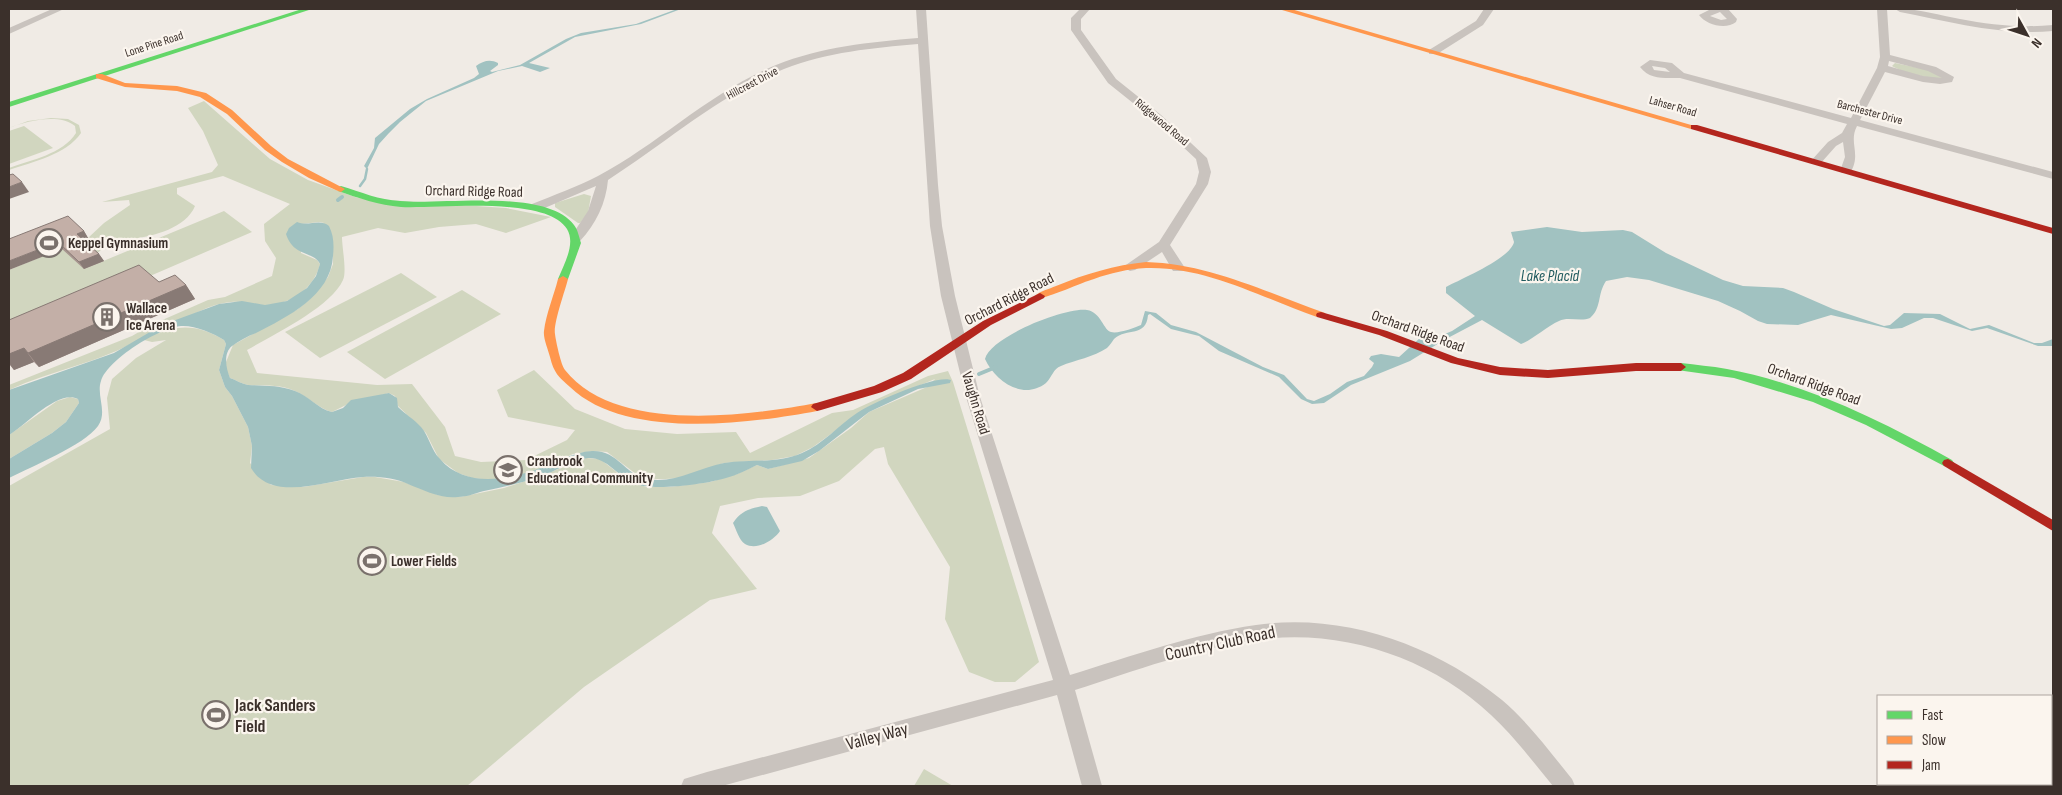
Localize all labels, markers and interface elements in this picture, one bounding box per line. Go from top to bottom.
north arrow [2002,10,2052,60]
street label: Lone Pine Road [123,28,185,61]
text: N [2028,35,2045,51]
street label: Hillcrest Drive [724,63,781,103]
street label: Lahser Road [1647,93,1698,120]
street label: Ridgewood Road [1132,95,1192,149]
street label: Barchester Drive [1836,97,1904,128]
street label: Orchard Ridge Road [425,181,523,202]
sports icon: Keppel Gymnasium [34,228,64,258]
place label: Keppel Gymnasium [68,234,168,253]
water label: Lake Placid [1521,267,1580,286]
street label: Orchard Ridge Road [961,269,1057,330]
place label: Wallace Ice Arena [126,299,175,335]
building icon: Wallace Ice Arena [92,302,122,332]
street label: Orchard Ridge Road [1369,306,1467,357]
street label: Orchard Ridge Road [1765,359,1863,410]
street label: Vaughn Road [957,370,994,437]
place label: Cranbrook Educational Community [527,452,654,488]
school or university icon: Cranbrook Educational Community [493,455,523,485]
sports icon: Lower Fields [357,546,387,576]
place label: Lower Fields [391,552,457,571]
street label: Country Club Road [1163,622,1277,665]
place label: Jack Sanders Field [234,695,316,737]
legend [1877,695,2052,785]
sports icon: Jack Sanders Field [201,700,231,730]
text: Fast [1922,706,1944,725]
street label: Valley Way [844,718,910,755]
text: Slow [1922,731,1946,750]
text: Jam [1921,756,1940,775]

